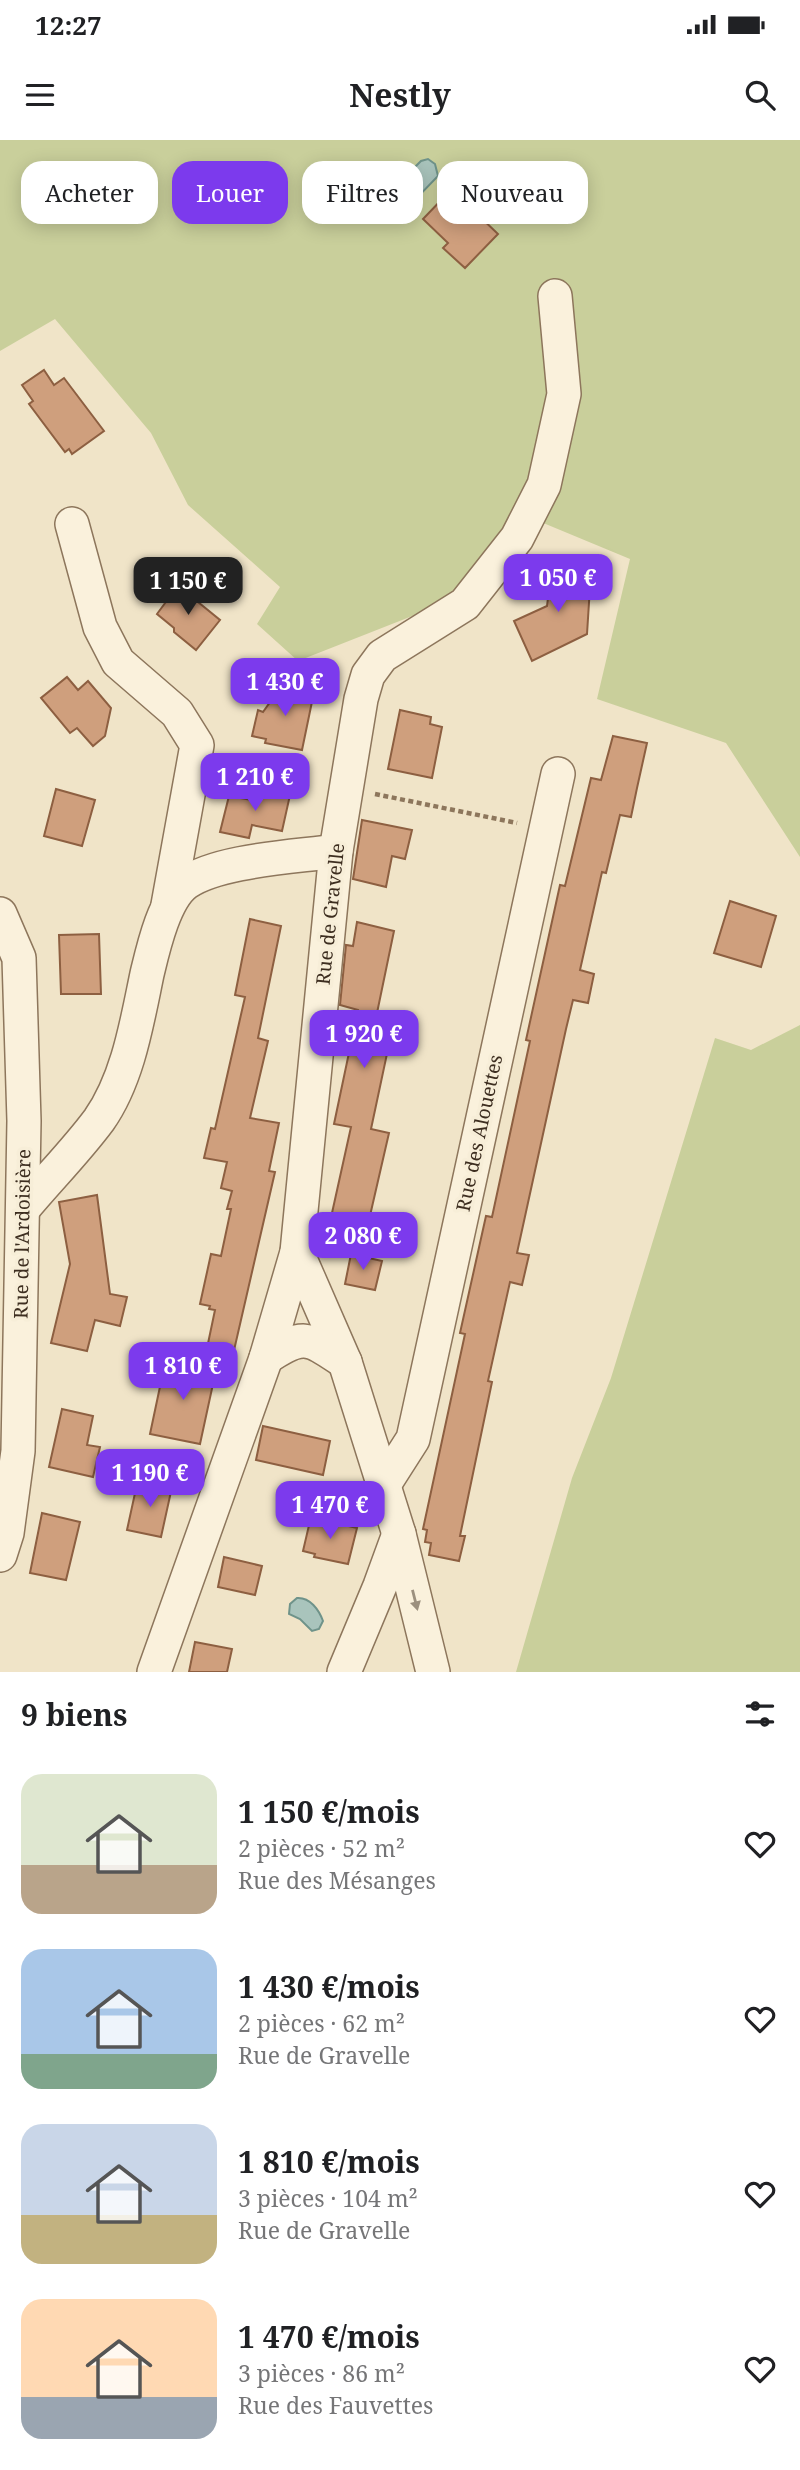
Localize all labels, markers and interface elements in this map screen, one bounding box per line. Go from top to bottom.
text: 12:27 [35,7,102,43]
text: Nestly [349,73,451,116]
icon: menu [21,76,59,114]
icon: search [741,76,779,114]
chip: Acheter [21,161,158,224]
chip: Louer [172,161,288,224]
chip: Filtres [302,161,423,224]
chip: Nouveau [437,161,588,224]
pin: 1 050 € [493,554,623,614]
pin: 1 150 € [123,558,253,617]
text: 1 050 € [520,561,596,593]
text: 1 150 € [150,564,226,596]
pin: 1 430 € [220,658,350,718]
text: 1 430 € [247,665,323,697]
pin: 1 210 € [190,754,320,813]
text: 1 210 € [217,760,293,792]
street label: Rue de Gravelle [310,842,350,986]
pin: 1 920 € [299,1010,429,1070]
text: 1 920 € [326,1017,402,1049]
street label: Rue des Alouettes [450,1052,508,1214]
street label: Rue de l'Ardoisière [8,1149,36,1319]
pin: 2 080 € [298,1212,428,1272]
text: 2 080 € [325,1219,401,1251]
pin: 1 810 € [118,1342,248,1402]
text: 1 810 € [145,1349,221,1381]
pin: 1 190 € [85,1450,215,1509]
text: 1 190 € [112,1456,188,1488]
pin: 1 470 € [265,1482,395,1541]
text: 1 470 € [292,1488,368,1520]
one-way arrow [410,1589,421,1611]
text: 9 biens [21,1694,127,1735]
icon: filters [741,1695,779,1733]
text: 1 150 €/mois [238,1791,420,1832]
icon: home [77,1802,161,1886]
icon: heart [741,1825,779,1863]
text: 2 pièces · 52 m² [238,1832,405,1864]
text: Rue des Mésanges [238,1864,436,1896]
text: 1 430 €/mois [238,1966,420,2007]
icon: home [77,1977,161,2061]
icon: heart [741,2000,779,2038]
text: 2 pièces · 62 m² [238,2007,405,2039]
text: Rue de Gravelle [238,2039,410,2071]
text: 1 810 €/mois [238,2141,420,2182]
icon: home [77,2152,161,2236]
icon: heart [741,2175,779,2213]
text: 3 pièces · 104 m² [238,2182,418,2214]
text: Rue de Gravelle [238,2214,410,2246]
text: 1 470 €/mois [238,2316,420,2357]
icon: home [77,2327,161,2411]
icon: heart [741,2350,779,2388]
text: 3 pièces · 86 m² [238,2357,405,2389]
text: Rue des Fauvettes [238,2389,433,2421]

